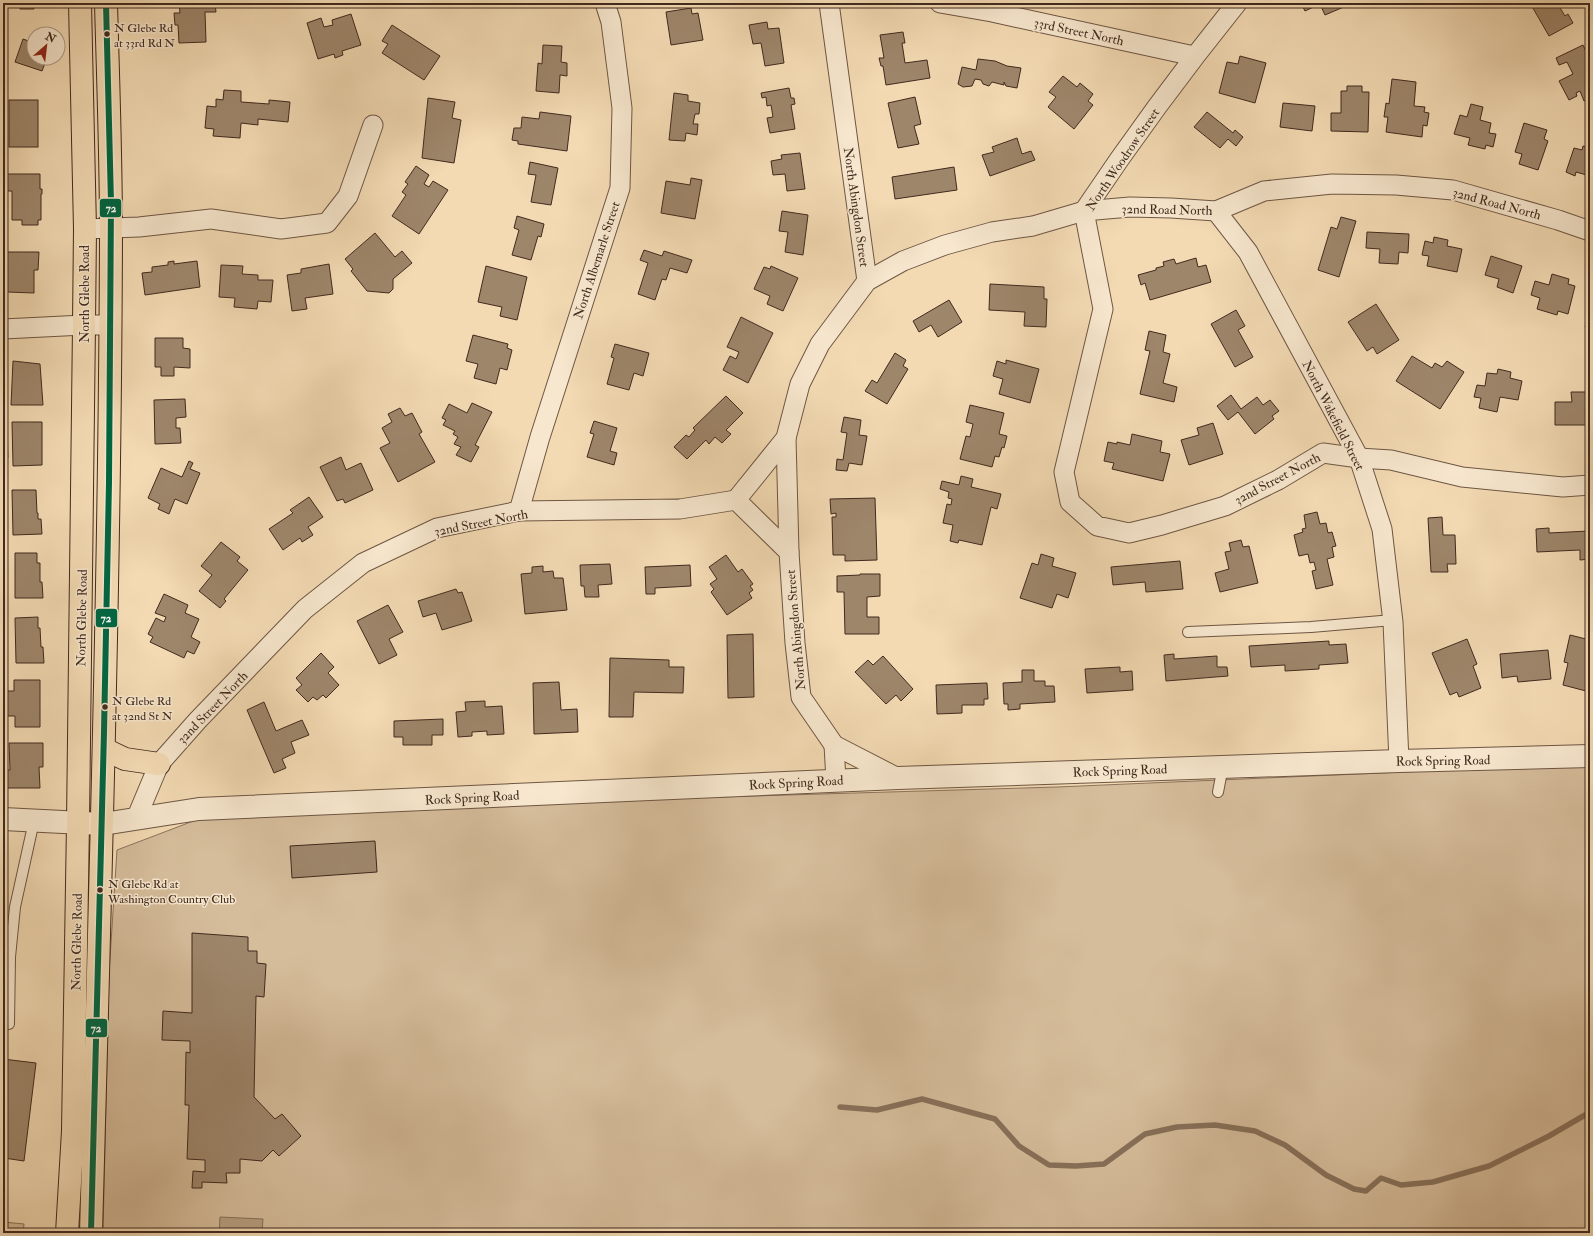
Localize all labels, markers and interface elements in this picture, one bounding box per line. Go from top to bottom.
street label: 33rd Street North [1032,15,1125,49]
place label: N Glebe Rd at 33rd Rd N [114,21,175,51]
north arrow [26,26,66,66]
text: N [42,29,59,46]
marker: N Glebe Rd at 33rd Rd N [102,29,112,39]
street label: North Woodrow Street [1083,105,1163,214]
street label: North Abingdon Street [840,146,872,268]
street label: 32nd Road North [1451,184,1543,223]
line badge: 72 [99,198,122,218]
street label: North Albemarle Street [570,200,623,321]
street label: 32nd Road North [1121,201,1213,219]
text: 72 [106,202,117,215]
street label: North Glebe Road [77,245,93,343]
street label: North Wakefield Street [1298,358,1368,473]
street label: 32nd Street North [1232,449,1323,508]
street label: 32nd Street North [433,506,529,540]
street label: North Glebe Road [73,569,91,667]
street label: North Abingdon Street [783,569,809,691]
line badge: 72 [95,608,118,628]
text: 72 [101,612,112,625]
street label: 32nd Street North [174,668,252,747]
place label: N Glebe Rd at 32nd St N [112,694,173,724]
marker: N Glebe Rd at 32nd St N [100,702,110,712]
street label: Rock Spring Road [1396,752,1491,771]
street label: Rock Spring Road [1072,761,1168,782]
street label: Rock Spring Road [748,773,844,794]
street label: Rock Spring Road [424,788,520,809]
place label: N Glebe Rd at Washington Country Club [107,877,235,907]
marker: N Glebe Rd at Washington Country Club [95,885,105,895]
street label: North Glebe Road [68,893,86,991]
line badge: 72 [85,1018,108,1038]
text: 72 [91,1022,102,1035]

